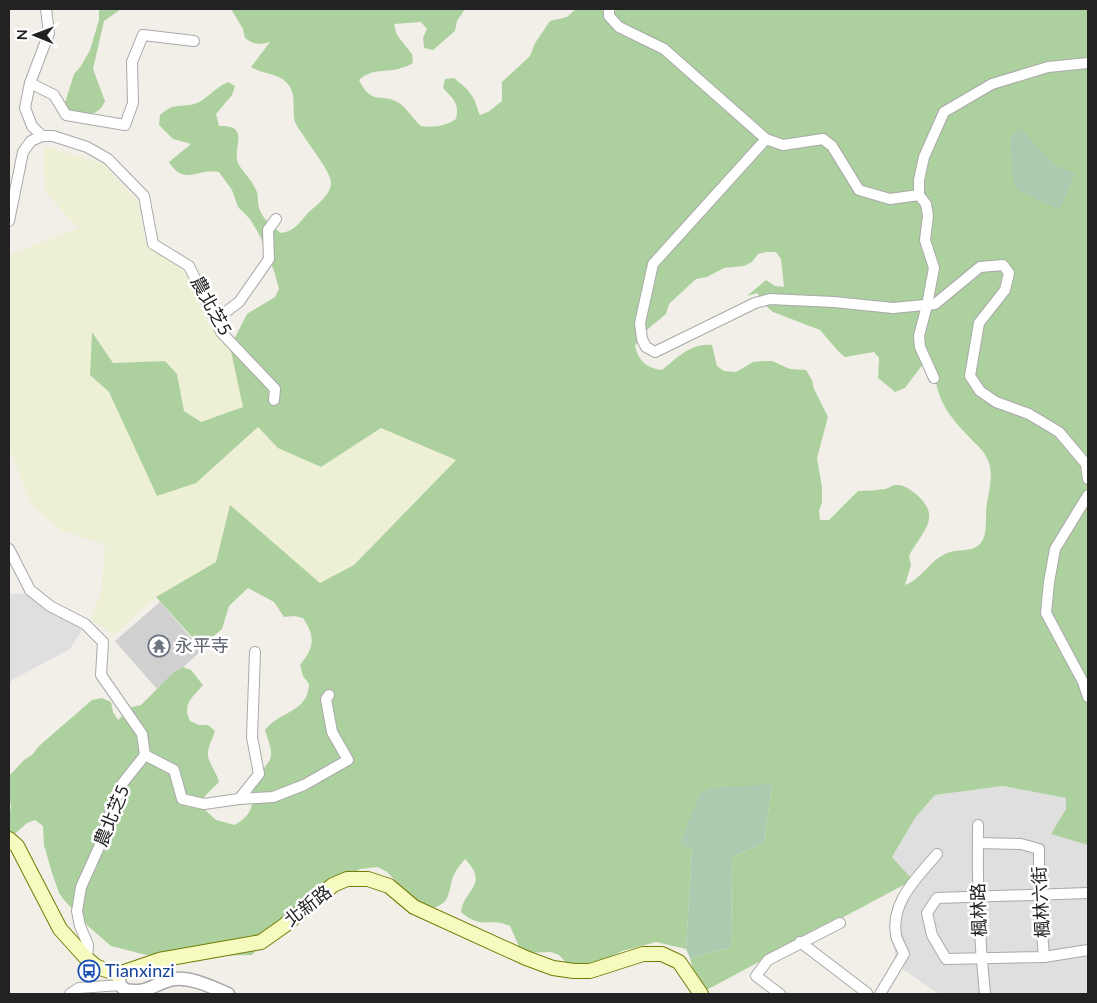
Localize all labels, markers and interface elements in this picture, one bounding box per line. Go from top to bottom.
north arrow [10,10,60,60]
text: N [13,29,30,40]
street label: 農北芝5 [187,272,237,339]
temple icon: 永平寺 [147,634,171,658]
place label: 永平寺 [175,634,229,656]
street label: 農北芝5 [89,782,133,850]
street label: 楓林六街 [1027,866,1053,939]
street label: 北新路 [279,880,335,931]
street label: 楓林路 [966,883,990,937]
bus stop icon: Tianxinzi [77,959,101,983]
place label: Tianxinzi [105,959,175,981]

